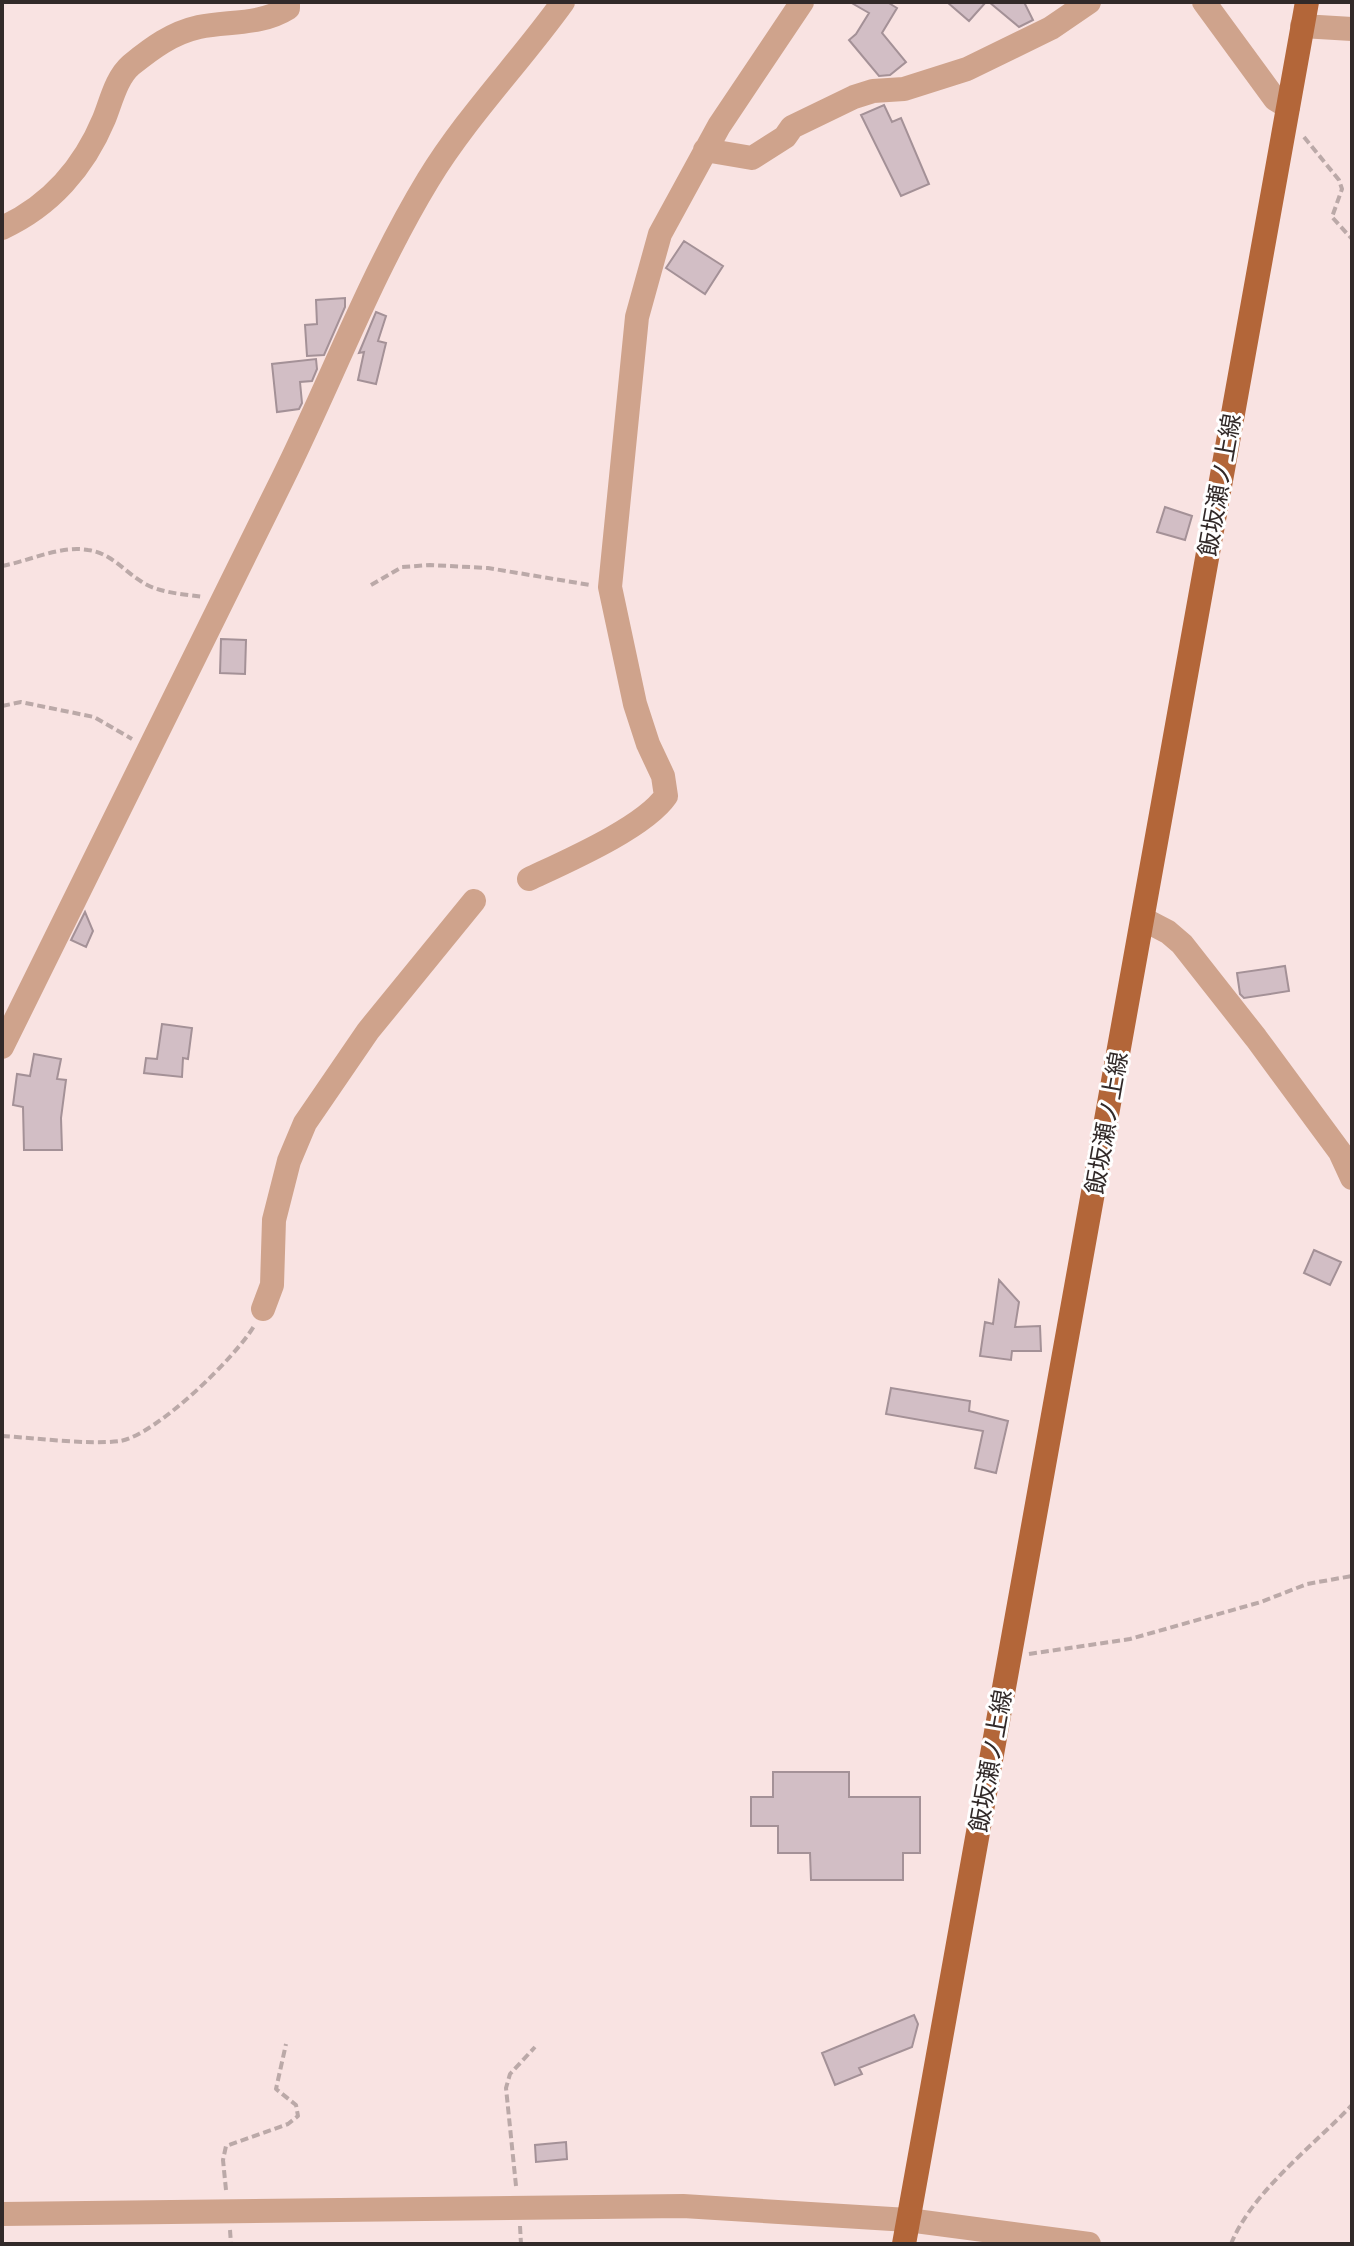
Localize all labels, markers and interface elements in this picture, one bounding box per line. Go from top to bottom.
street label: 飯坂瀬ノ上線 [1193,411,1247,559]
street label: 飯坂瀬ノ上線 [1080,1049,1134,1197]
street label: 飯坂瀬ノ上線 [964,1687,1018,1835]

